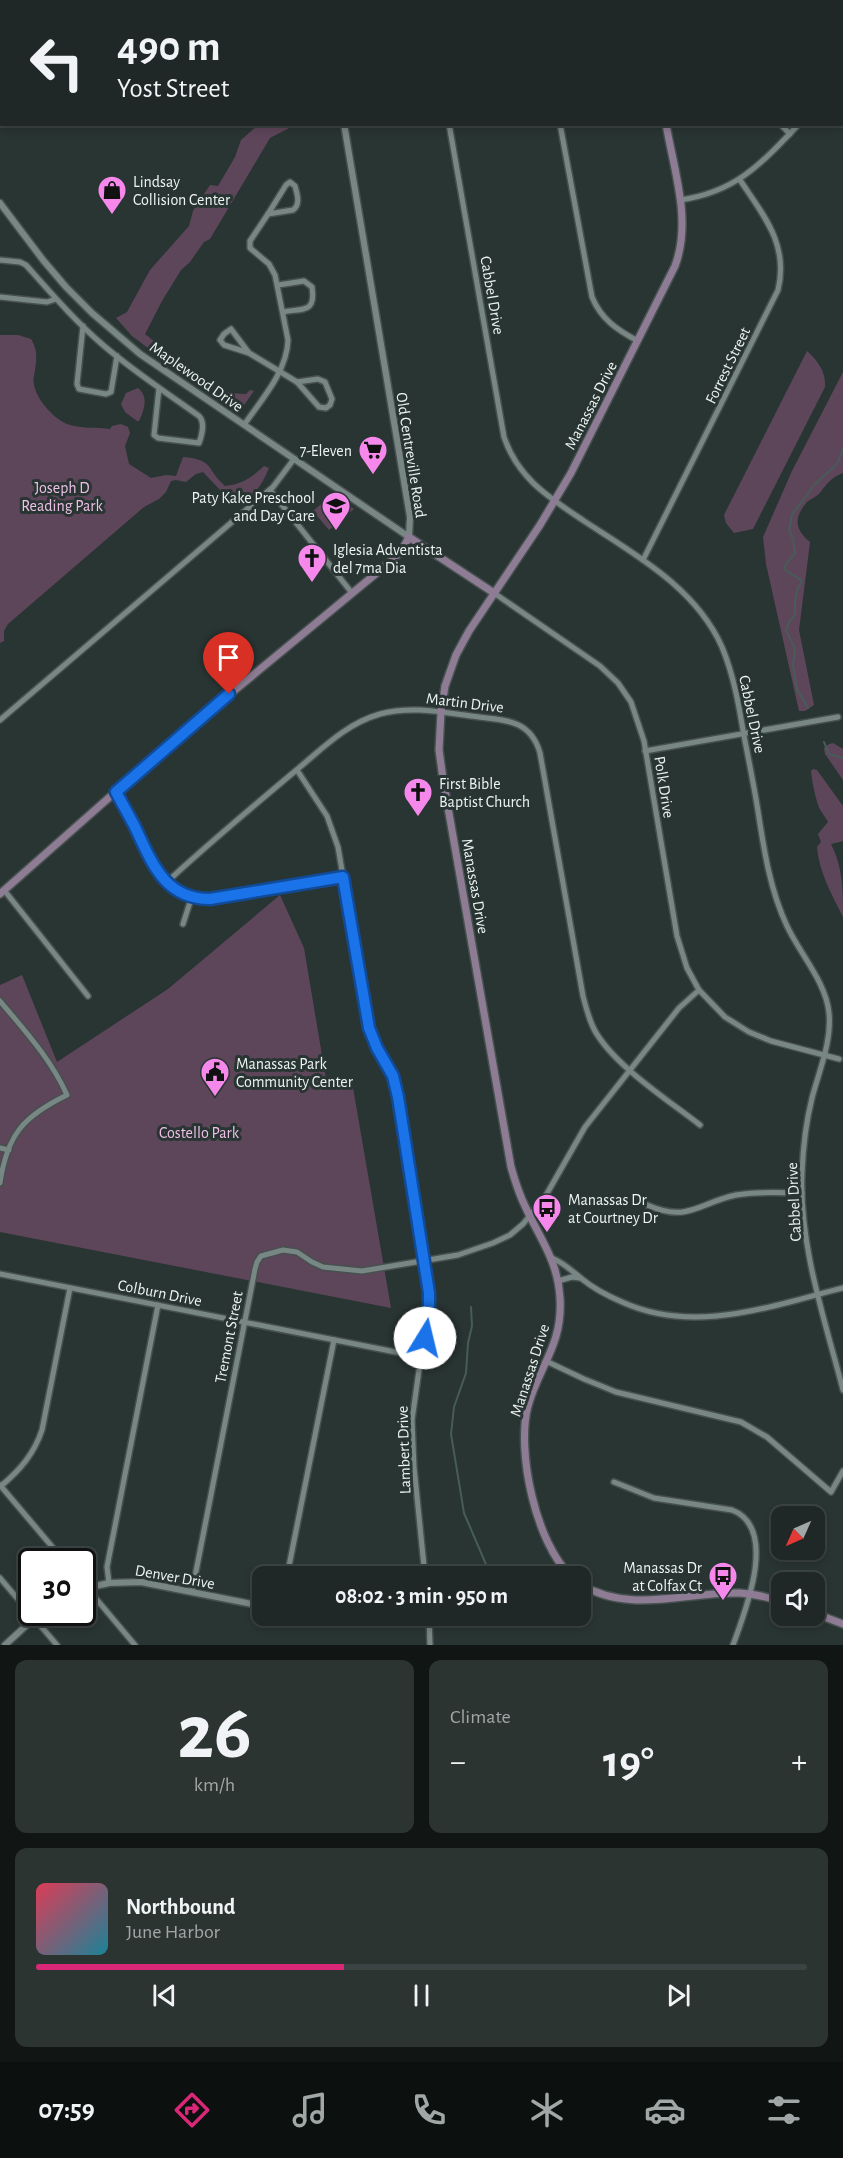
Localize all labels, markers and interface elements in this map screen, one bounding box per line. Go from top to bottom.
icon: left [18,24,96,102]
text: 490 m [117,26,221,68]
text: Yost Street [117,75,229,102]
shop icon: Lindsay Collision Center [96,174,128,216]
place label: Lindsay Collision Center [133,174,231,208]
street label: Cabbel Drive [477,255,507,336]
street label: Forrest Street [702,325,753,406]
street label: Maplewood Drive [147,339,246,415]
street label: Manassas Drive [562,359,620,452]
street label: Old Centreville Road [393,391,429,519]
supermarket icon: 7-Eleven [357,434,389,476]
place label: 7-Eleven [300,443,352,459]
park label: Joseph D Reading Park [21,480,103,514]
place label: Paty Kake Preschool and Day Care [191,490,315,525]
school or university icon: Paty Kake Preschool and Day Care [320,490,352,532]
church icon: Iglesia Adventista del 7ma Dia [296,542,328,584]
place label: Iglesia Adventista del 7ma Dia [333,542,443,576]
pin [203,632,254,694]
icon: arrive [212,641,245,674]
street label: Cabbel Drive [736,674,768,755]
street label: Martin Drive [425,690,505,716]
street label: Polk Drive [651,755,677,819]
church icon: First Bible Baptist Church [402,776,434,818]
place label: First Bible Baptist Church [439,776,530,810]
street label: Manassas Drive [459,837,491,935]
public building icon: Manassas Park Community Center [199,1056,231,1098]
place label: Manassas Park Community Center [236,1056,354,1091]
park label: Costello Park [159,1125,240,1141]
street label: Cabbel Drive [784,1162,804,1242]
bus stop icon: Manassas Dr at Courtney Dr [531,1192,563,1234]
place label: Manassas Dr at Courtney Dr [568,1192,659,1227]
street label: Colburn Drive [116,1277,203,1309]
street label: Tremont Street [212,1290,246,1385]
position arrow [393,1306,457,1370]
street label: Manassas Drive [507,1322,552,1419]
street label: Lambert Drive [394,1405,414,1494]
north arrow [771,1506,825,1560]
map controls [771,1506,825,1626]
speed limit sign: 30 [18,1548,96,1626]
place label: Manassas Dr at Colfax Ct [623,1560,703,1594]
bus stop icon: Manassas Dr at Colfax Ct [707,1560,739,1602]
street label: Denver Drive [134,1562,216,1592]
button: sound [771,1572,825,1626]
text: 08:02 · 3 min · 950 m [335,1585,508,1607]
text: 26 [177,1695,252,1773]
text: Climate [450,1707,511,1727]
text: 19° [603,1740,654,1785]
text: − [450,1746,466,1779]
text: + [791,1746,807,1779]
text: km/h [194,1775,235,1795]
text: Northbound [126,1896,235,1918]
text: June Harbor [126,1922,220,1942]
icon: previous [148,1979,181,2012]
icon: pause [405,1979,438,2012]
icon: next [662,1979,695,2012]
icon: directions [171,2089,213,2131]
icon: music [289,2089,331,2131]
icon: phone [408,2089,450,2131]
icon: climate [526,2089,568,2131]
icon: car [644,2089,686,2131]
icon: filters [763,2089,805,2131]
text: 07:59 [38,2096,95,2123]

